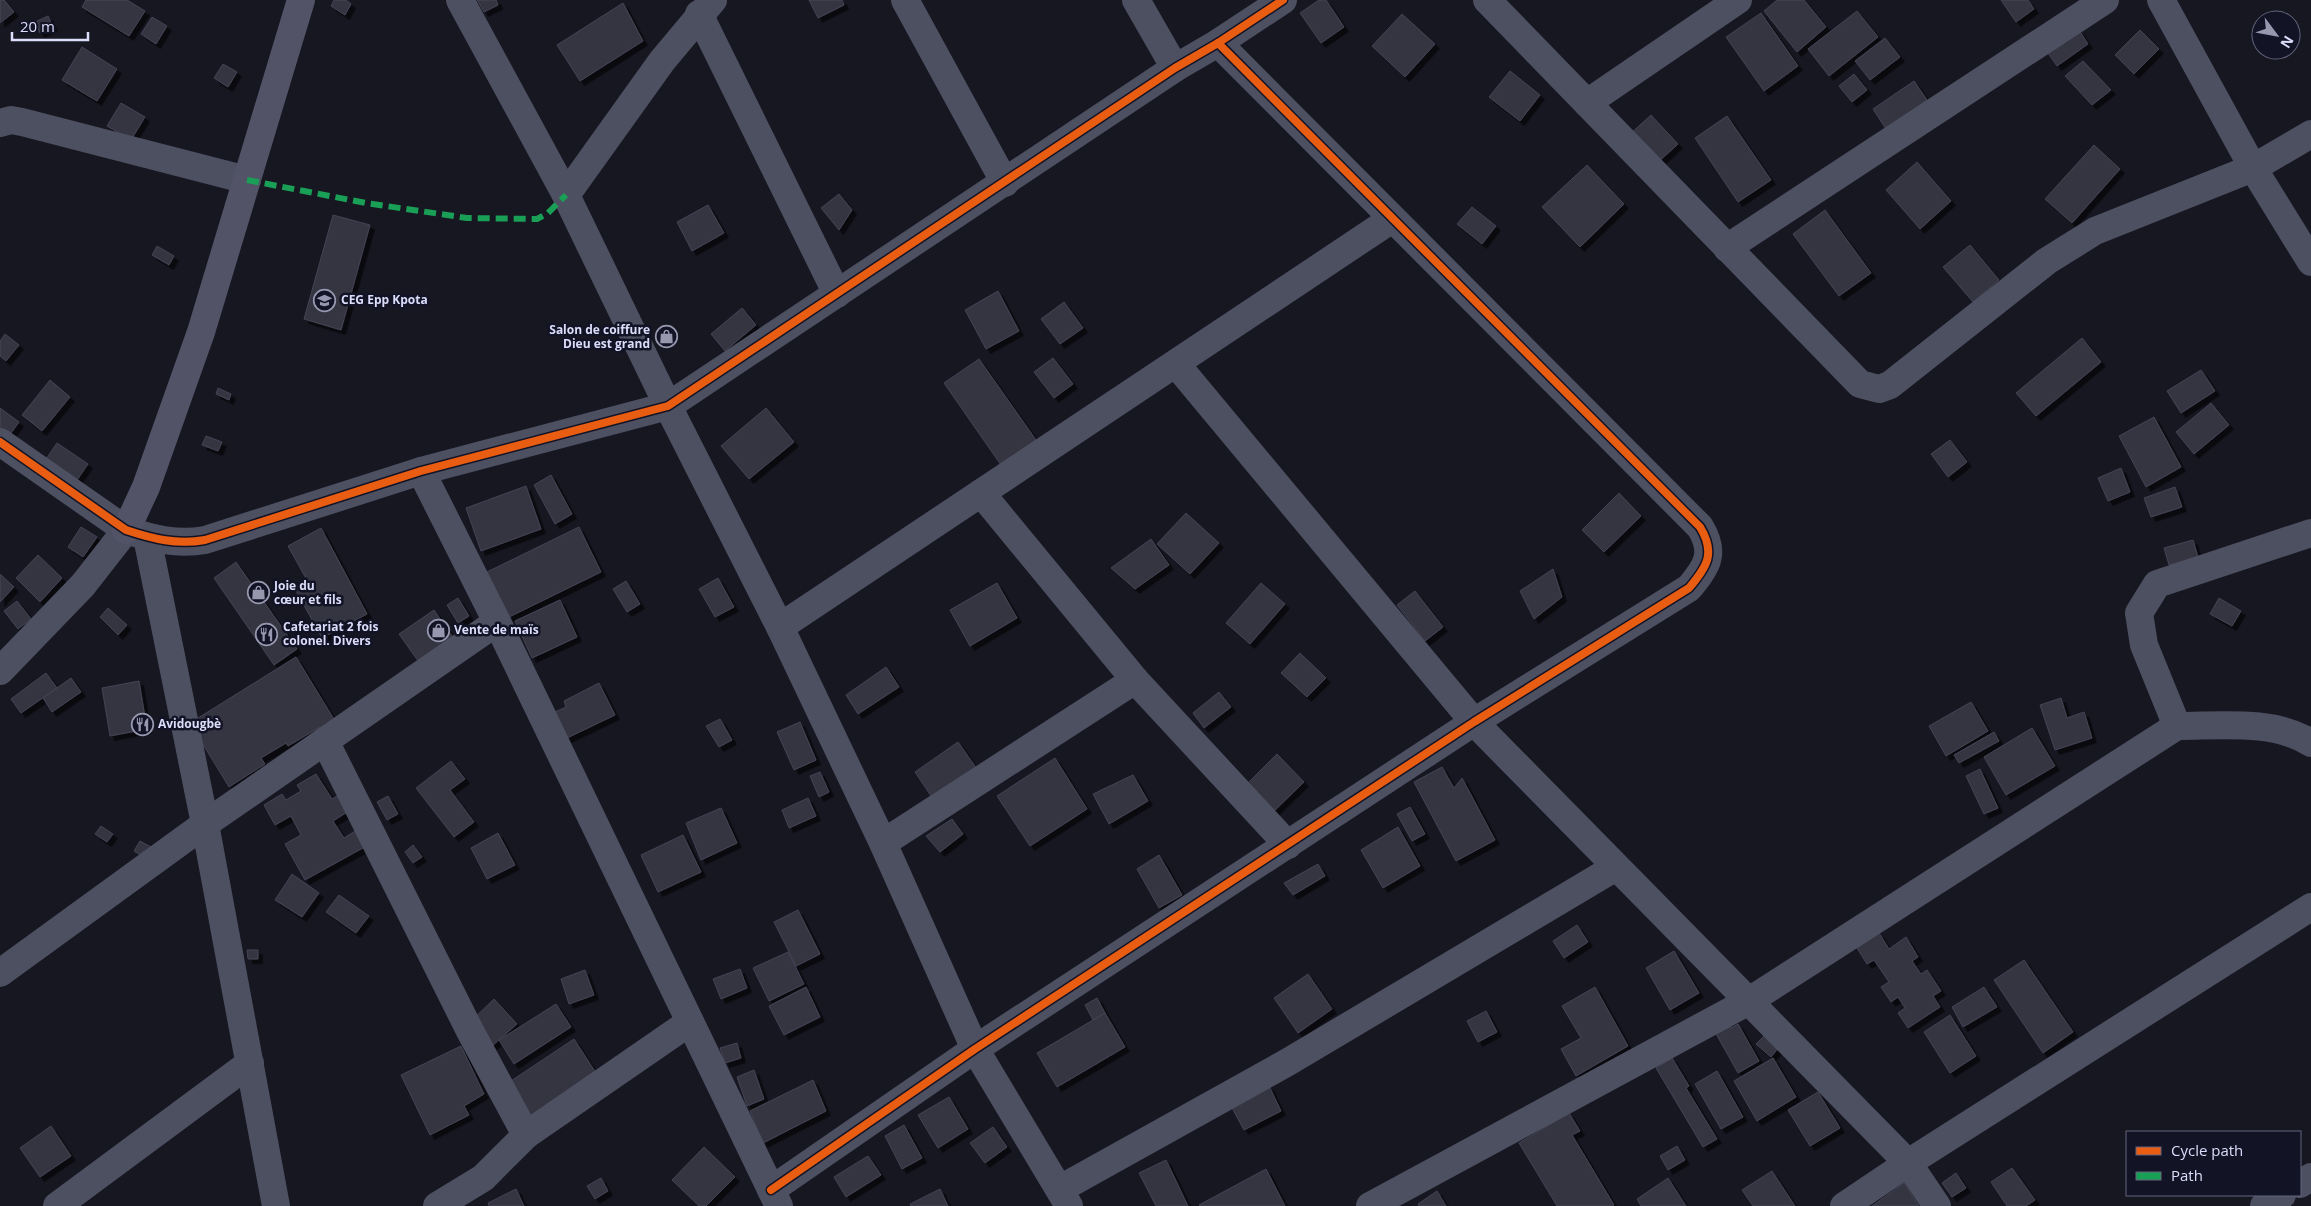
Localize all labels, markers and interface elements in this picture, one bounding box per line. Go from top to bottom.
scale bar [12,10,89,42]
north arrow [2251,10,2301,60]
text: 20 m [20,16,55,36]
text: N [2276,32,2299,52]
school or university icon: CEG Epp Kpota [313,288,337,312]
place label: CEG Epp Kpota [341,291,428,308]
place label: Salon de coiffure Dieu est grand [549,321,650,352]
shop icon: Salon de coiffure Dieu est grand [654,325,678,349]
place label: Joie du cœur et fils [273,577,342,608]
shop icon: Joie du cœur et fils [246,581,270,605]
place label: Cafetariat 2 fois colonel. Divers [283,618,378,649]
shop icon: Vente de maïs [426,618,450,642]
place label: Vente de maïs [454,621,539,638]
restaurant icon: Cafetariat 2 fois colonel. Divers [255,622,279,646]
restaurant icon: Avidougbè [130,712,154,736]
place label: Avidougbè [158,715,221,732]
legend [2126,1131,2301,1196]
text: Cycle path [2171,1140,2243,1160]
text: Path [2171,1165,2203,1185]

